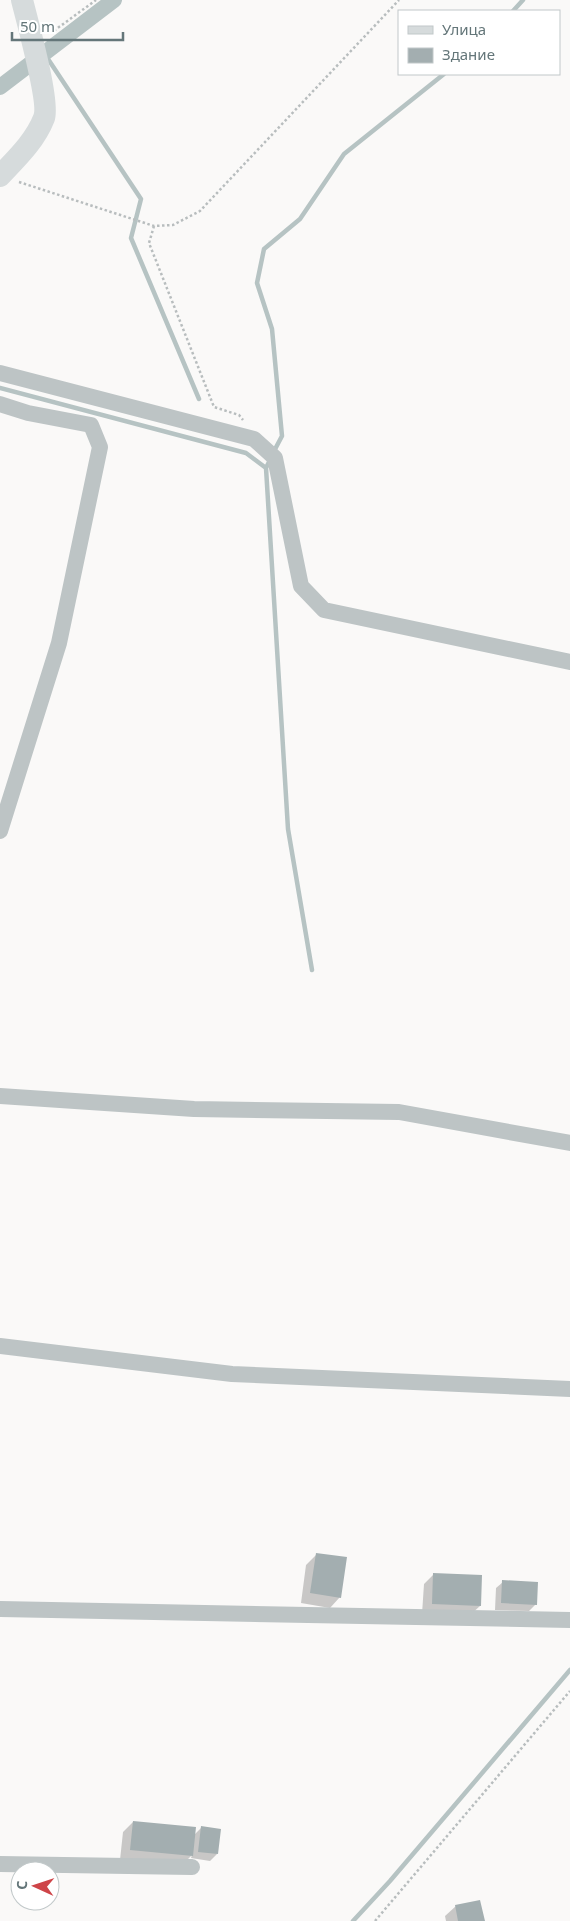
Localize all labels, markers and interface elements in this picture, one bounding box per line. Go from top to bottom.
scale bar [12,10,124,42]
legend [398,10,560,75]
text: 50 m [20,16,55,36]
text: Улица [442,19,486,39]
text: Здание [442,44,495,64]
north arrow [10,1861,60,1911]
text: С [12,1880,31,1890]

